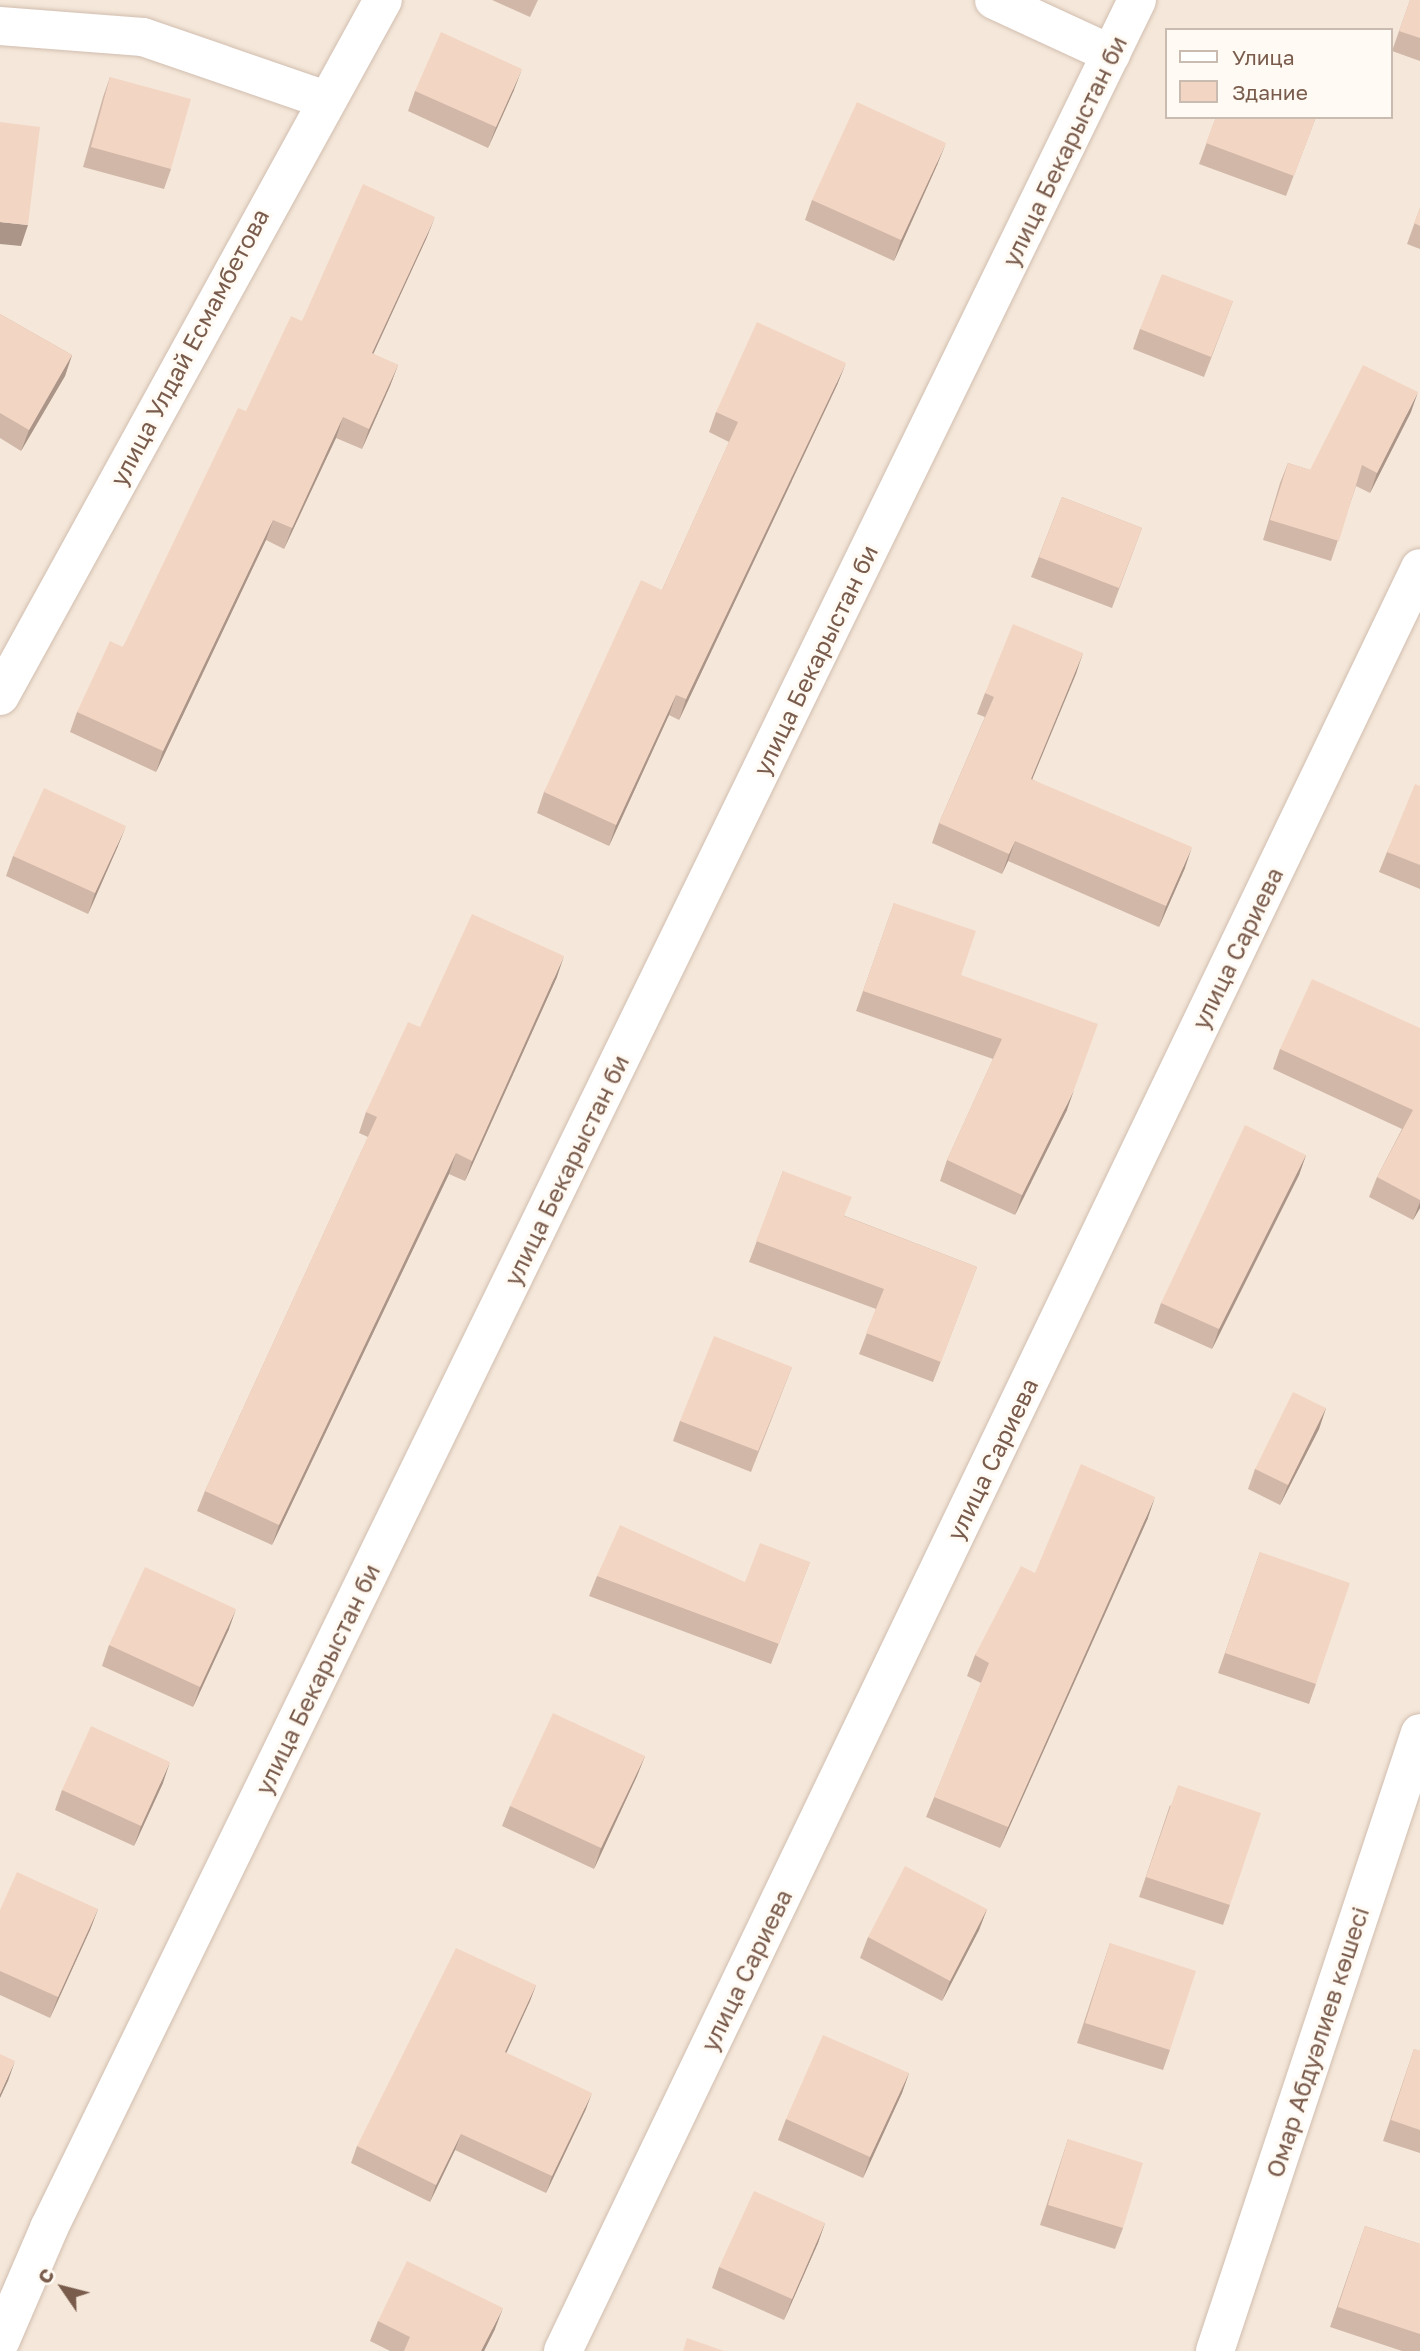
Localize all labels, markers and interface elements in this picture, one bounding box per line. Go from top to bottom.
legend [1164,28,1392,119]
street label: улица Бекарыстан би [996,31,1132,271]
text: Улица [1232,44,1295,70]
text: Здание [1232,79,1308,105]
street label: улица Улдай Есмамбетова [103,203,275,491]
street label: улица Бекарыстан би [747,540,883,780]
street label: улица Сариева [1185,862,1289,1034]
street label: улица Бекарыстан би [498,1050,634,1290]
street label: улица Сариева [940,1373,1044,1545]
street label: улица Бекарыстан би [249,1559,385,1799]
street label: улица Сариева [694,1884,798,2056]
street label: Омар Абдуәлиев көшесі [1260,1903,1374,2181]
north arrow [28,2253,98,2323]
text: С [32,2264,59,2288]

